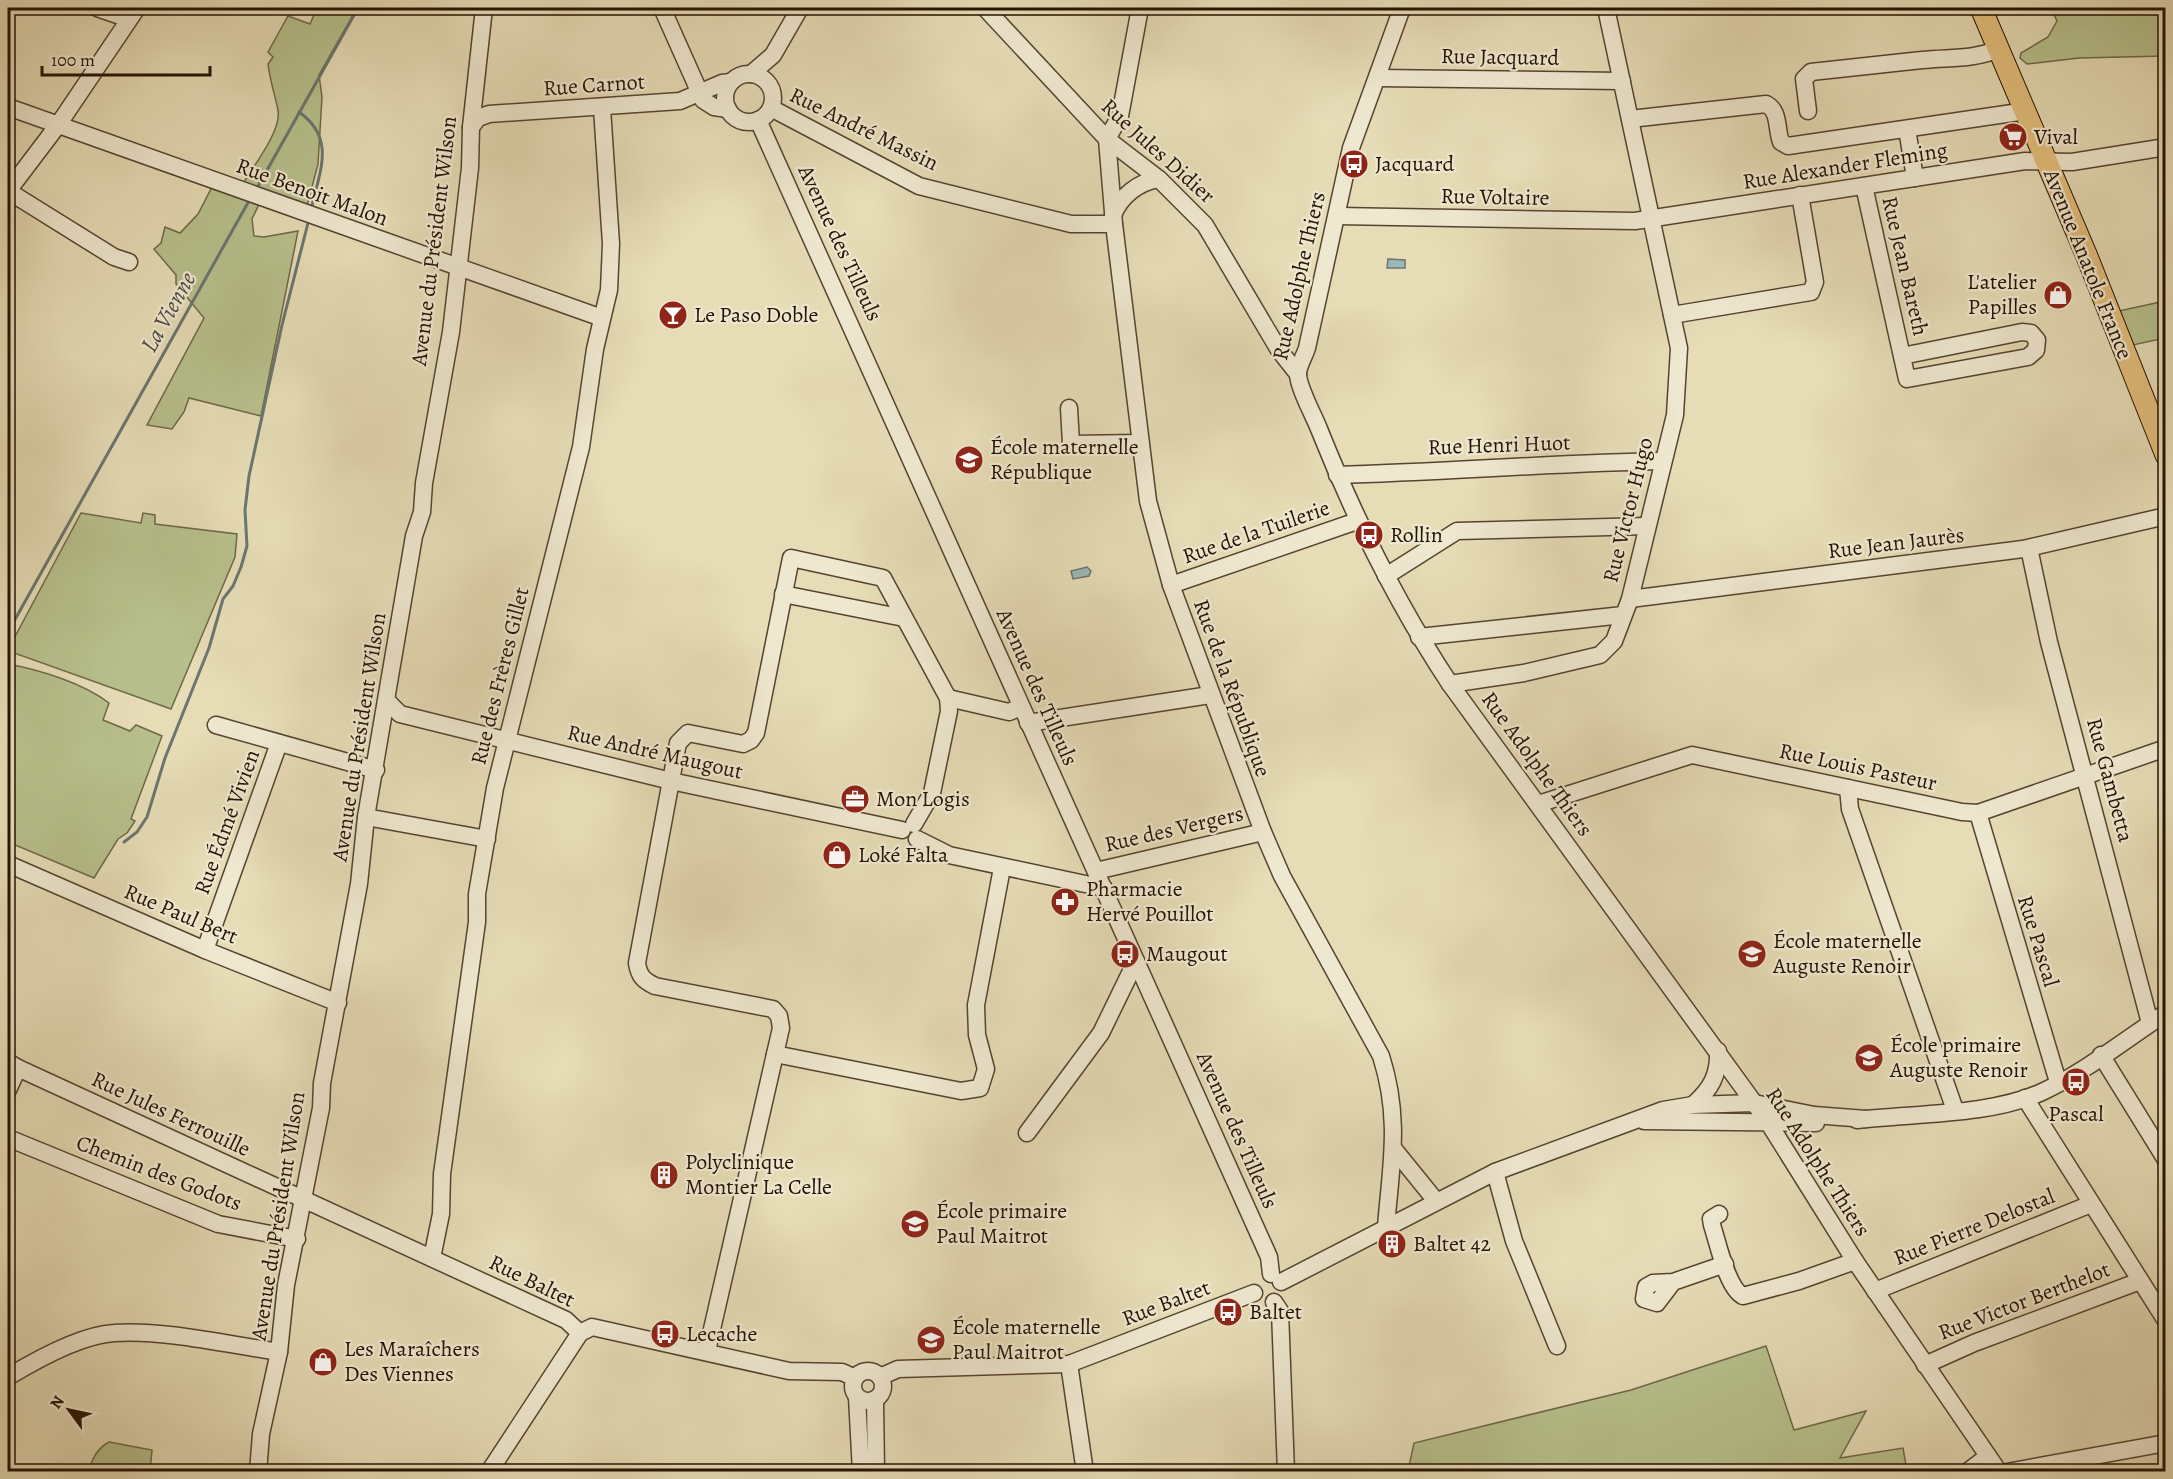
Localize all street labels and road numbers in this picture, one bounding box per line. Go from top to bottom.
street label: Rue Jacquard [1441,41,1560,73]
street label: Rue Carnot [542,66,646,104]
street label: Rue André Massin [785,80,943,178]
street label: Rue Jules Didier [1095,92,1221,210]
street label: Avenue du Président Wilson [404,114,464,369]
street label: Rue Alexander Fleming [1740,135,1950,197]
street label: Rue Benoit Malon [232,151,392,233]
street label: Avenue des Tilleuls [790,159,889,326]
street label: Avenue Anatole France [2036,164,2140,364]
street label: Rue Voltaire [1440,181,1550,213]
street label: Rue Adolphe Thiers [1265,189,1333,363]
street label: Rue Jean Bareth [1874,193,1936,339]
street label: Rue Henri Huot [1427,428,1571,462]
street label: Rue Victor Hugo [1595,434,1661,586]
street label: Rue de la Tuilerie [1178,493,1334,571]
street label: Rue Jean Jaurès [1826,520,1966,566]
street label: Rue des Frères Gillet [463,584,537,768]
street label: Rue de la République [1186,595,1278,781]
street label: Avenue des Tilleuls [989,603,1085,770]
street label: Avenue du Président Wilson [324,611,393,864]
street label: Rue Adolphe Thiers [1474,686,1600,842]
street label: Rue Gambetta [2079,714,2141,846]
street label: Rue André Maugout [564,717,746,787]
street label: Rue Louis Pasteur [1776,736,1940,798]
street label: Rue Édmé Vivien [187,745,267,899]
street label: Rue des Vergers [1101,798,1247,860]
street label: Rue Paul Bert [119,877,243,951]
street label: Rue Pascal [2010,891,2066,991]
street label: Avenue des Tilleuls [1189,1046,1285,1213]
street label: Rue Jules Ferrouille [87,1064,255,1164]
street label: Rue Adolphe Thiers [1759,1082,1877,1242]
street label: Avenue du Président Wilson [243,1090,312,1343]
street label: Chemin des Godots [72,1128,246,1218]
street label: Rue Pierre Delostal [1889,1181,2059,1273]
street label: Rue Baltet [484,1247,580,1315]
street label: Rue Victor Berthelot [1934,1254,2114,1348]
street label: Rue Baltet [1118,1273,1214,1333]

